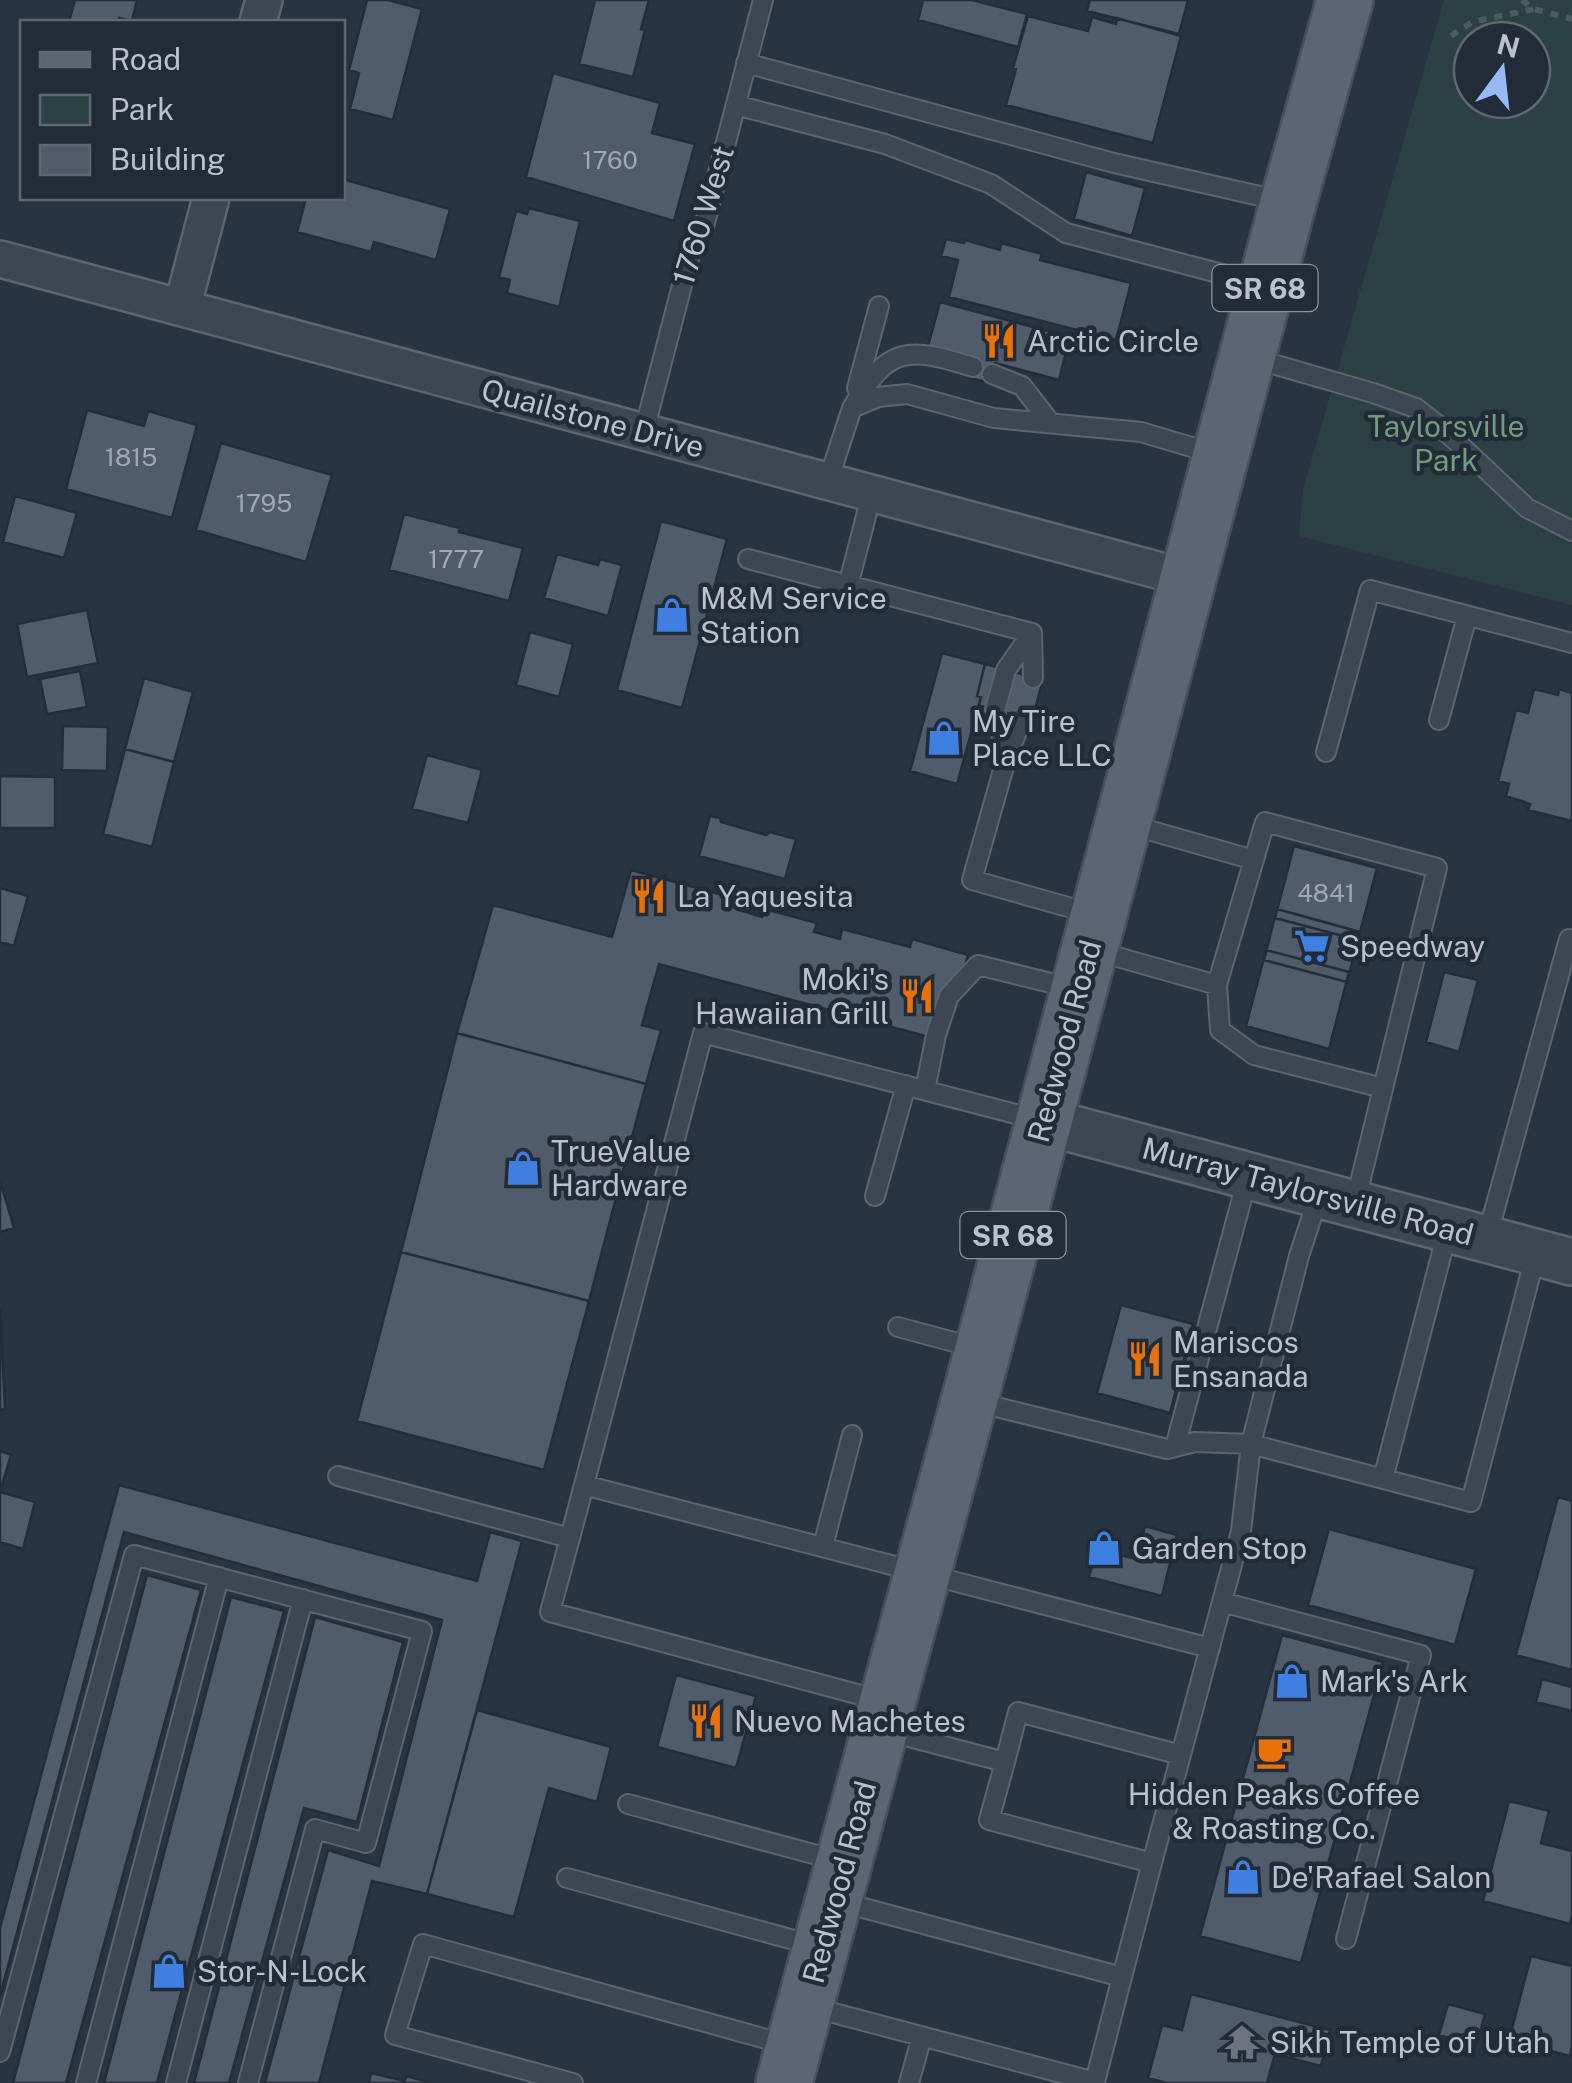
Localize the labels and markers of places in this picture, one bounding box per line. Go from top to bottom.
restaurant icon: Arctic Circle [980,322,1018,360]
place label: Arctic Circle [1027,323,1199,359]
place label: M&M Service Station [700,580,887,650]
shop icon: M&M Service Station [653,596,691,634]
place label: My Tire Place LLC [972,703,1112,773]
shop icon: My Tire Place LLC [925,719,963,757]
restaurant icon: La Yaquesita [630,877,668,915]
place label: La Yaquesita [677,878,854,914]
supermarket icon: Speedway [1293,927,1331,965]
place label: Speedway [1340,928,1485,964]
place label: Moki's Hawaiian Grill [695,961,889,1031]
restaurant icon: Moki's Hawaiian Grill [898,977,936,1015]
place label: TrueValue Hardware [551,1133,691,1203]
shop icon: TrueValue Hardware [504,1149,542,1187]
place label: Mariscos Ensanada [1173,1324,1309,1394]
restaurant icon: Mariscos Ensanada [1126,1340,1164,1378]
shop icon: Garden Stop [1085,1529,1123,1567]
place label: Garden Stop [1132,1530,1307,1566]
shop icon: Mark's Ark [1273,1662,1311,1700]
place label: Mark's Ark [1320,1663,1468,1699]
restaurant icon: Nuevo Machetes [687,1702,725,1740]
place label: Nuevo Machetes [734,1703,966,1739]
cafe icon: Hidden Peaks Coffee & Roasting Co. [1255,1733,1293,1771]
place label: Hidden Peaks Coffee & Roasting Co. [1128,1776,1420,1846]
shop icon: De'Rafael Salon [1224,1858,1262,1896]
place label: De'Rafael Salon [1271,1859,1491,1895]
shop icon: Stor-N-Lock [150,1952,188,1990]
place label: Stor-N-Lock [197,1953,367,1989]
temple icon: Sikh Temple of Utah [1223,2023,1261,2061]
place label: Sikh Temple of Utah [1270,2024,1550,2060]

